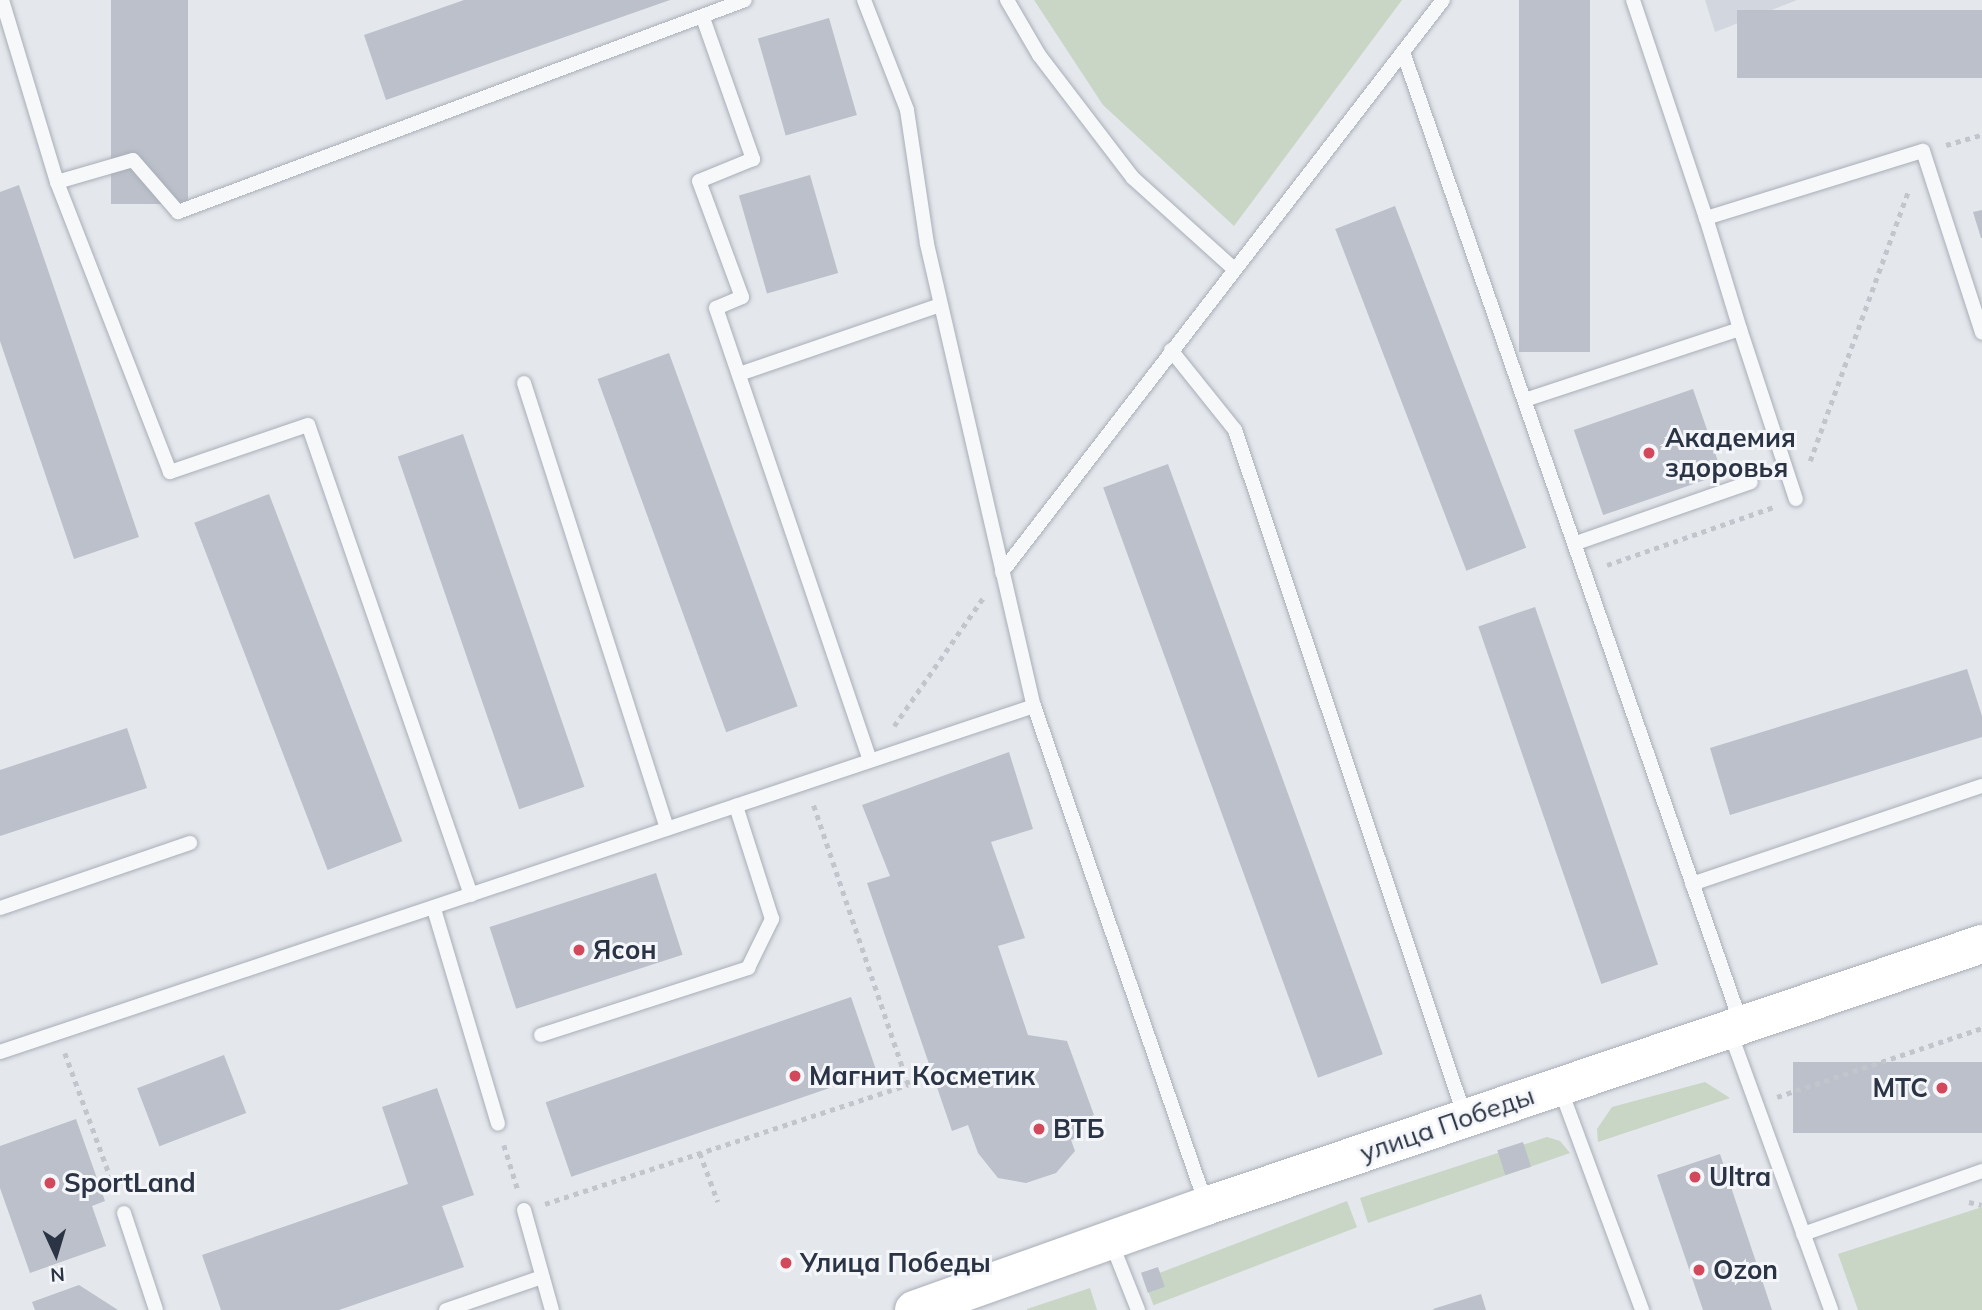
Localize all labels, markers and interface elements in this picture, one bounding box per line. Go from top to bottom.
place label: Академия здоровья [1665,422,1796,484]
marker: Академия здоровья [1639,443,1659,463]
place label: Ясон [593,934,657,966]
marker: Ясон [571,942,587,958]
place label: Магнит Косметик [809,1060,1035,1092]
marker: Магнит Косметик [787,1068,803,1084]
place label: МТС [1872,1072,1928,1104]
street label: улица Победы [1356,1080,1538,1168]
marker: МТС [1934,1080,1950,1096]
place label: ВТБ [1053,1113,1105,1145]
marker: ВТБ [1031,1121,1047,1137]
place label: Ultra [1709,1161,1771,1193]
place label: SportLand [64,1167,196,1199]
marker: Ultra [1687,1169,1703,1185]
marker: SportLand [42,1175,58,1191]
north arrow [21,1219,91,1289]
place label: Улица Победы [800,1247,991,1279]
place label: Ozon [1713,1254,1778,1286]
marker: Улица Победы [778,1255,794,1271]
text: N [49,1262,65,1287]
marker: Ozon [1691,1262,1707,1278]

